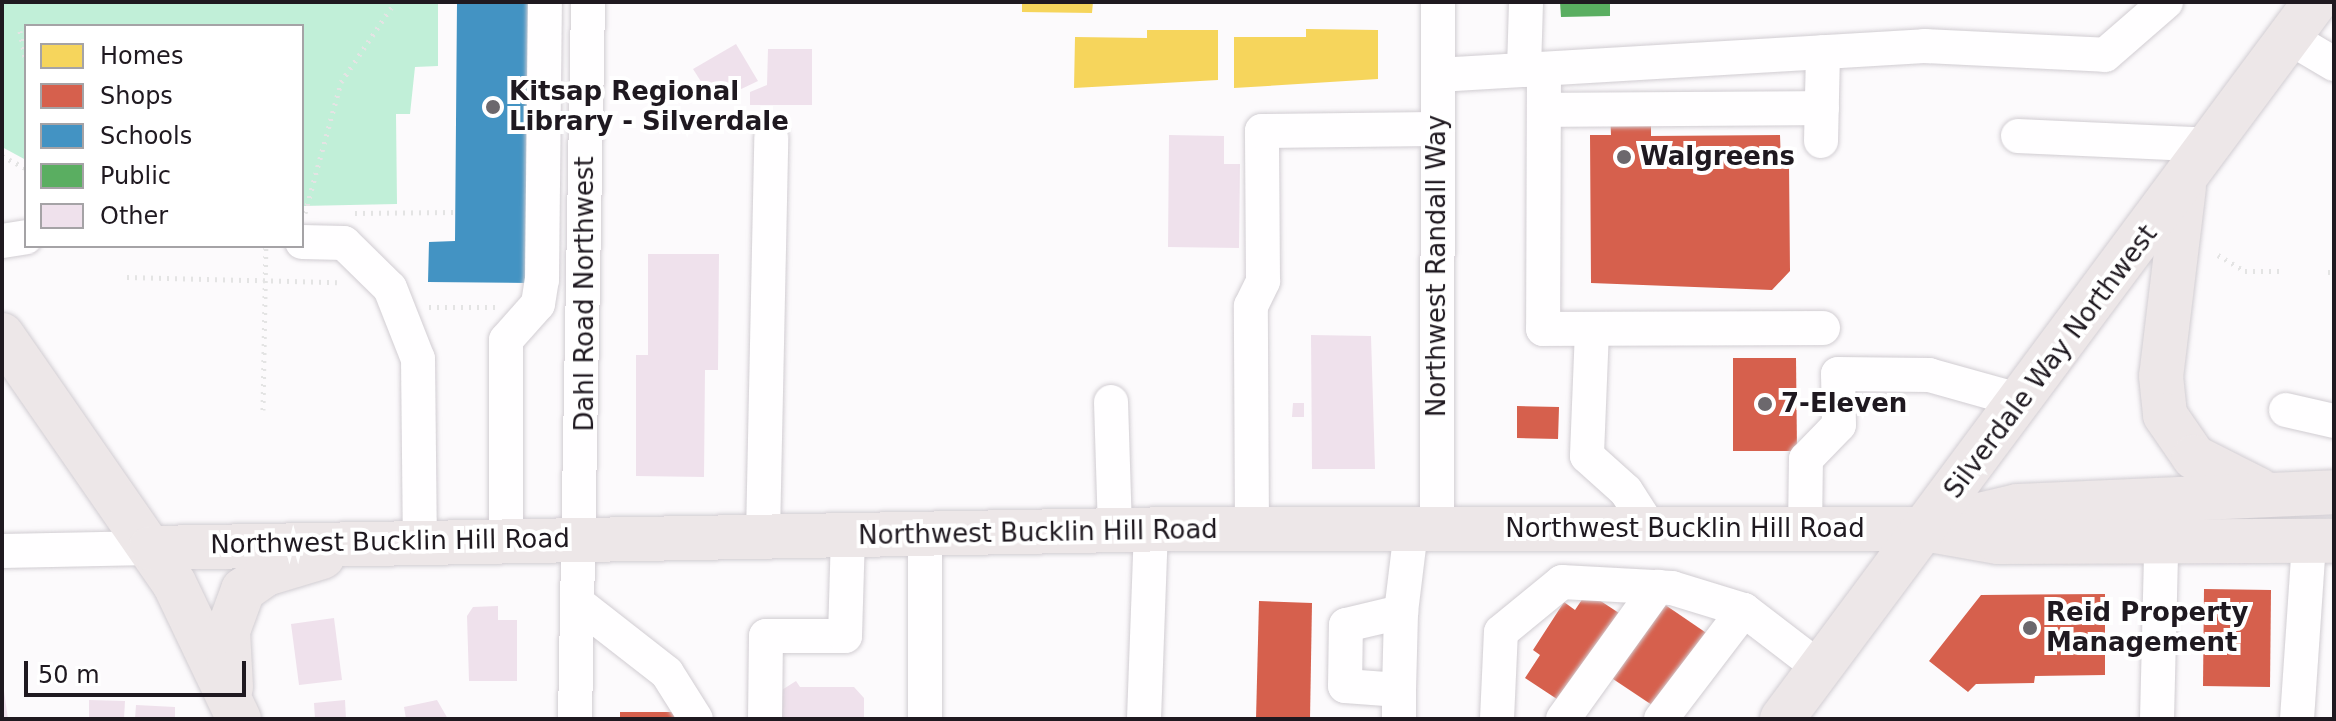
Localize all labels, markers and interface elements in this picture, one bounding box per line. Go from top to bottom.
legend [24,24,304,248]
text: Homes [100,42,183,70]
place label: Kitsap Regional Library - Silverdale [509,76,789,138]
text: Shops [100,82,173,110]
marker: Kitsap Regional Library - Silverdale [484,98,502,116]
street label: Northwest Randall Way [1421,115,1453,417]
text: Schools [100,122,192,150]
place label: Walgreens [1640,141,1795,173]
marker: Walgreens [1615,148,1633,166]
street label: Dahl Road Northwest [569,156,601,432]
text: Public [100,162,171,190]
text: Other [100,202,168,230]
street label: Silverdale Way Northwest [1938,219,2164,505]
place label: 7-Eleven [1781,388,1907,420]
marker: 7-Eleven [1756,395,1774,413]
street label: Northwest Bucklin Hill Road [1505,513,1865,545]
street label: Northwest Bucklin Hill Road [858,514,1218,552]
street label: Northwest Bucklin Hill Road [210,523,570,561]
place label: Reid Property Management [2046,597,2248,658]
marker: Reid Property Management [2021,619,2039,637]
scale bar [28,645,250,695]
text: 50 m [38,661,100,689]

